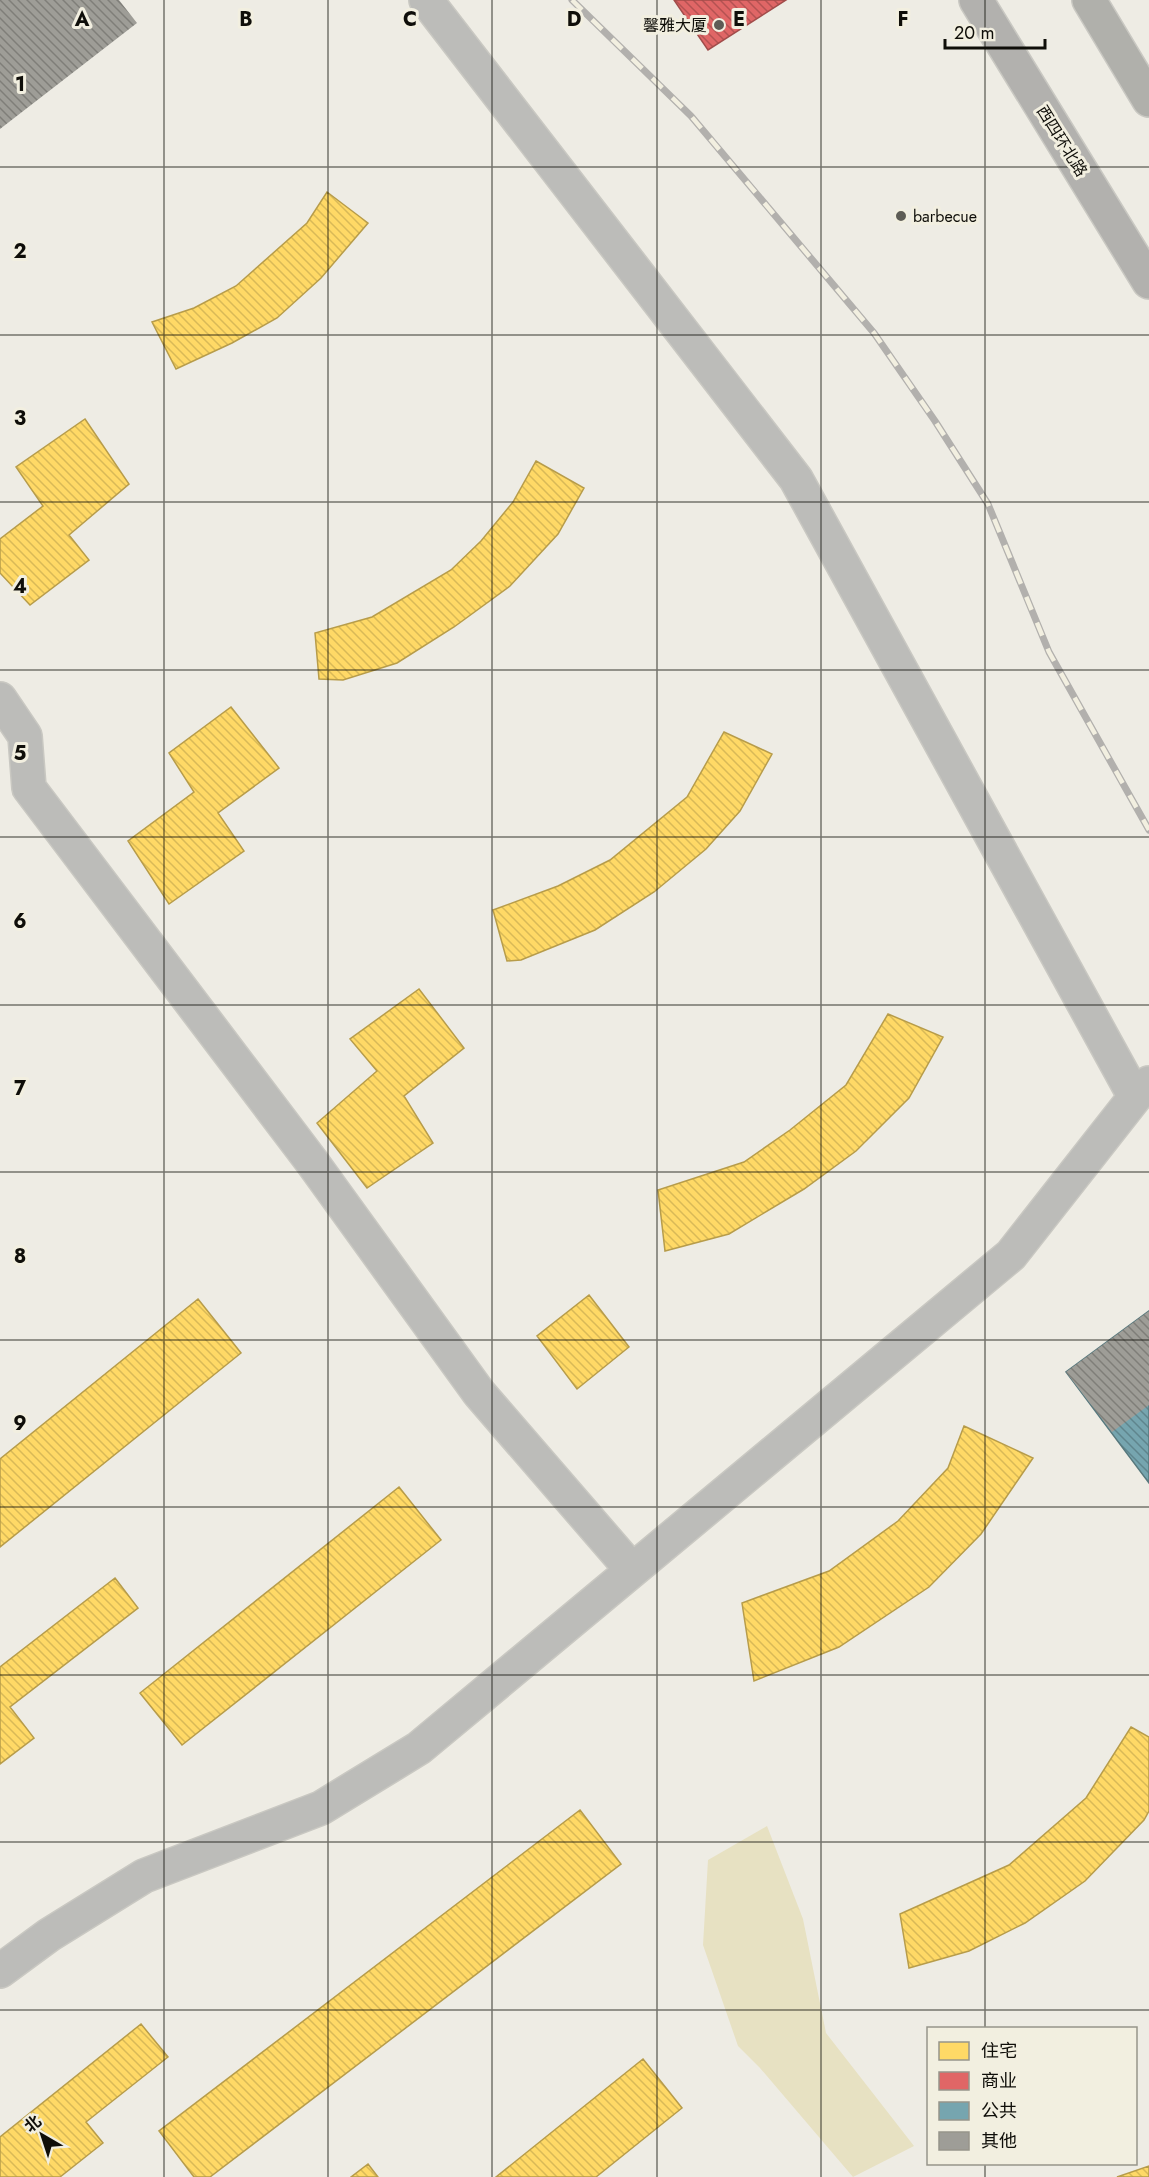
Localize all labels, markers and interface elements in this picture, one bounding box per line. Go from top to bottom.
text: A [74,5,90,34]
text: B [239,5,253,34]
text: C [403,5,417,34]
text: D [567,5,581,34]
text: E [733,5,745,34]
text: F [897,5,909,34]
scale bar [945,12,1046,50]
place label: 馨雅大厦 [643,14,707,37]
marker: 馨雅大厦 [712,18,726,32]
text: 20 m [954,20,994,46]
text: 1 [15,70,25,99]
street label: 西四环北路 [1031,101,1093,181]
place label: barbecue [913,205,977,228]
marker: barbecue [894,209,908,223]
text: 2 [13,237,27,266]
text: 3 [14,404,26,433]
text: 4 [13,572,27,601]
text: 5 [14,739,27,768]
text: 6 [13,907,27,936]
text: 7 [14,1074,27,1103]
text: 8 [14,1242,26,1271]
text: 9 [13,1409,27,1438]
legend [927,2027,1137,2165]
text: 住宅 [981,2038,1017,2064]
text: 商业 [981,2068,1017,2094]
text: 公共 [981,2098,1017,2124]
north arrow [12,2105,72,2165]
text: 北 [19,2110,46,2138]
text: 其他 [981,2128,1017,2154]

